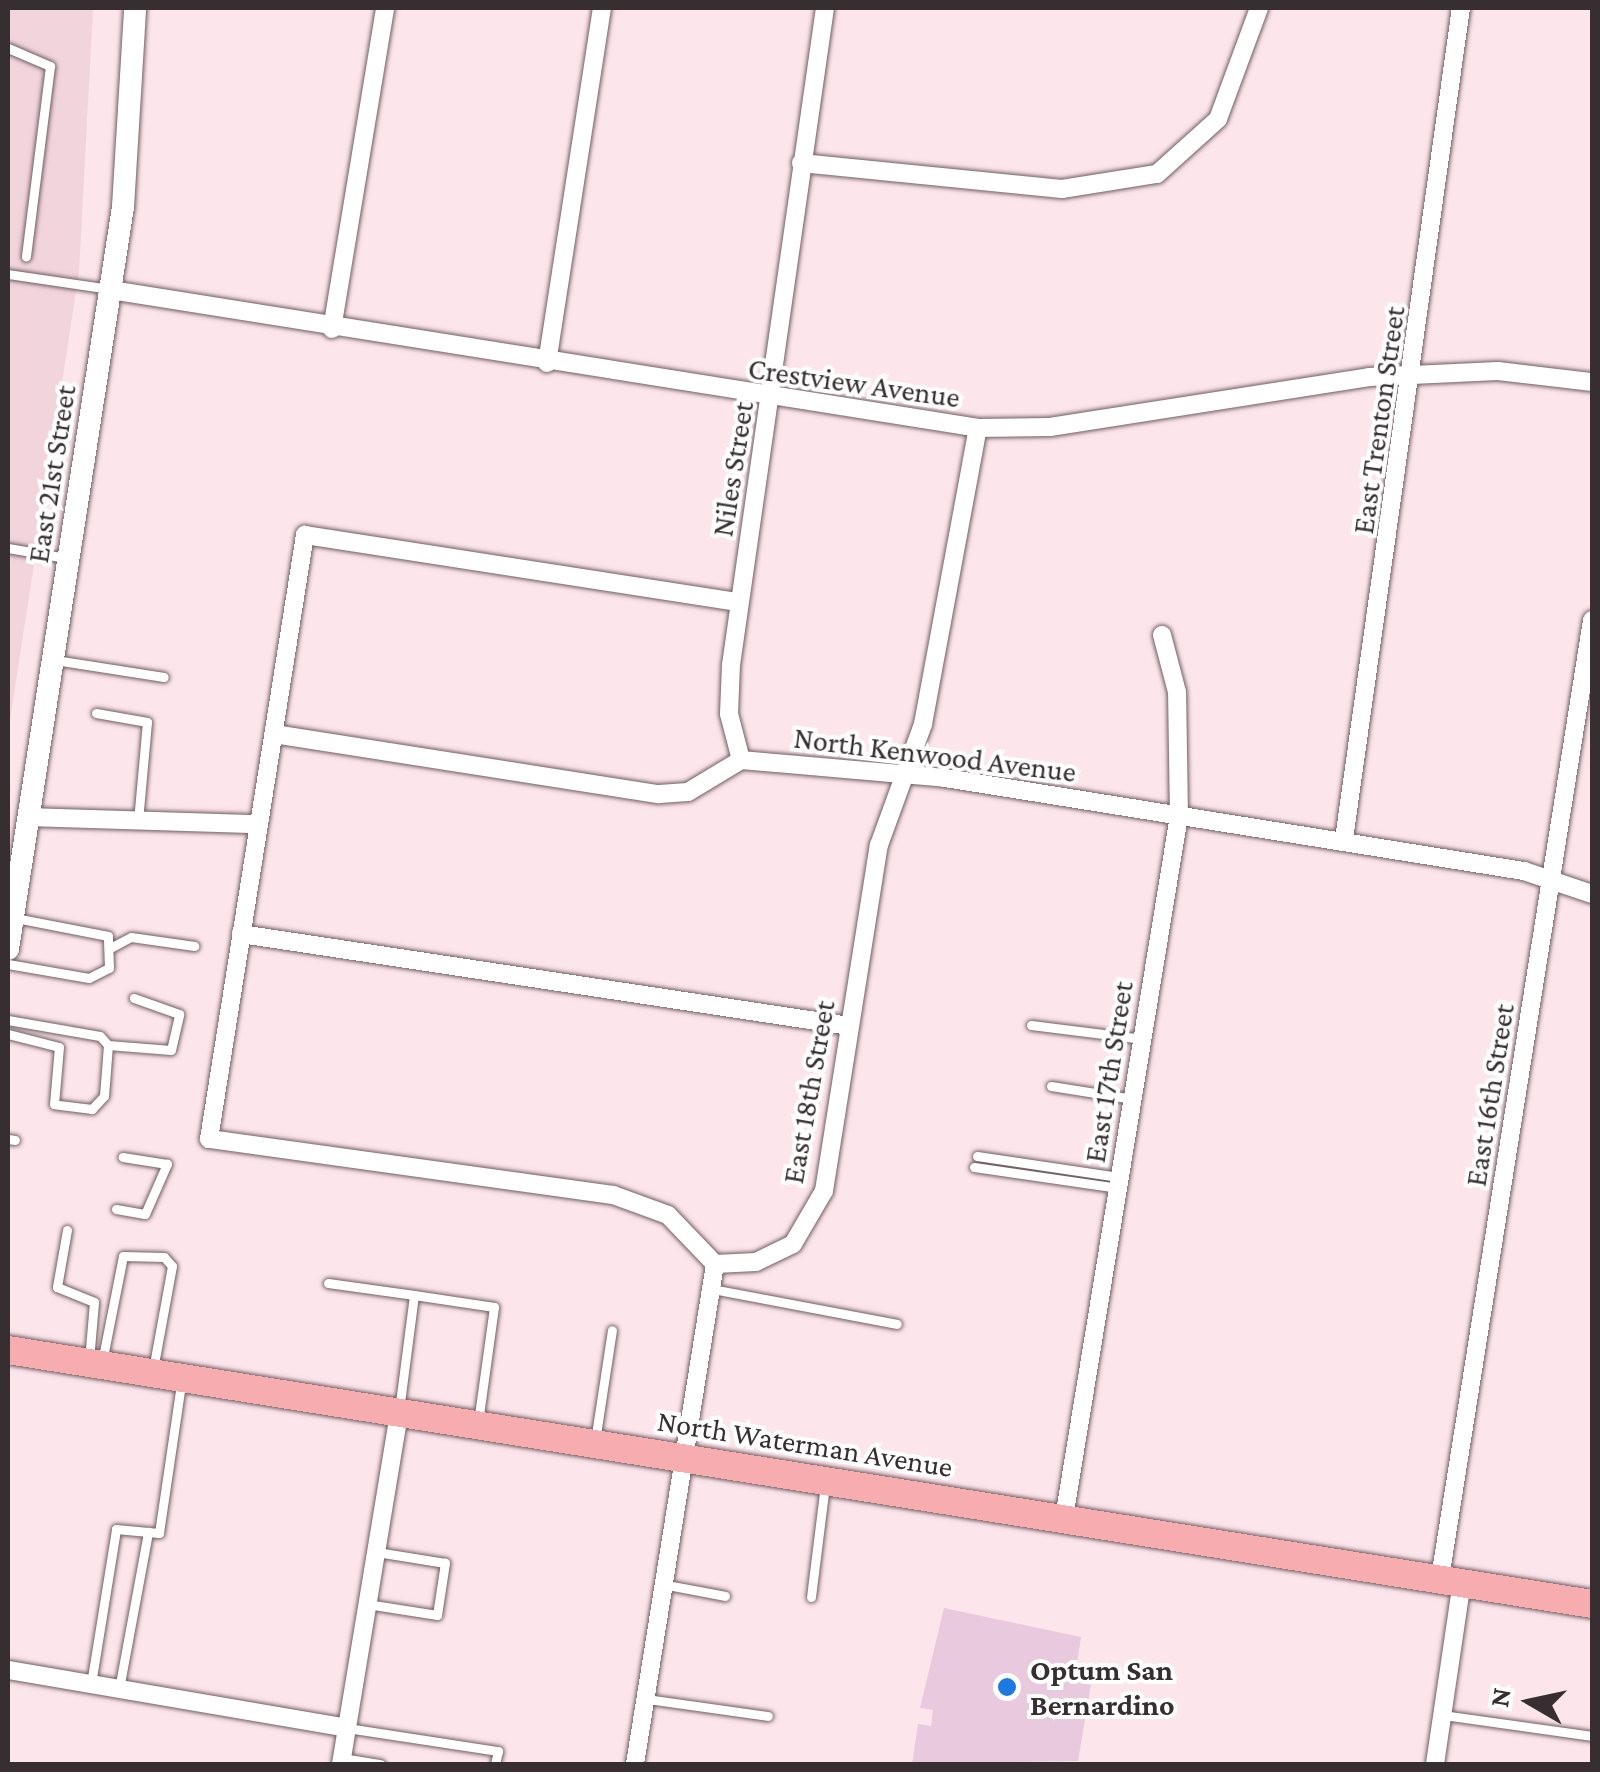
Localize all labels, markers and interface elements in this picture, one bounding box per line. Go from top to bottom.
street label: East Trenton Street [1345,304,1413,536]
street label: Crestview Avenue [746,350,962,416]
street label: East 21st Street [20,383,84,565]
street label: Niles Street [705,399,761,539]
street label: North Kenwood Avenue [792,720,1078,790]
street label: East 17th Street [1077,979,1141,1165]
street label: East 18th Street [775,998,843,1186]
street label: East 16th Street [1458,1001,1522,1189]
street label: North Waterman Avenue [655,1403,955,1485]
place label: Optum San Bernardino [1030,1652,1175,1722]
north arrow [1480,1652,1580,1752]
marker: Optum San Bernardino [994,1674,1020,1700]
text: N [1483,1685,1517,1709]

